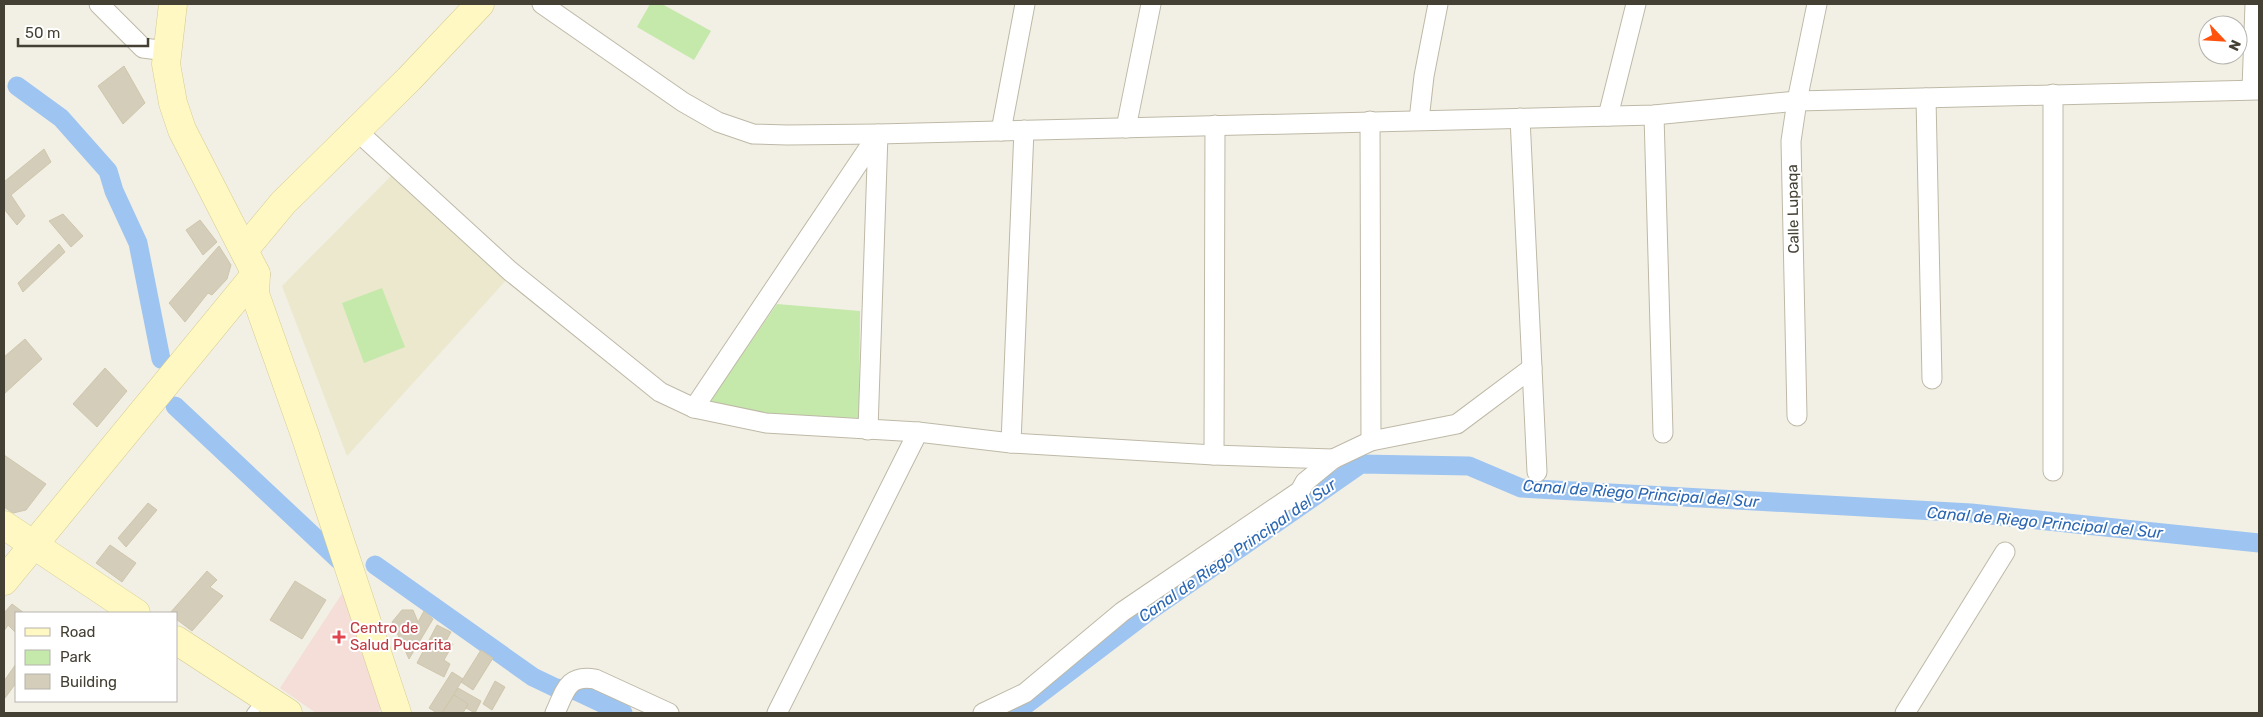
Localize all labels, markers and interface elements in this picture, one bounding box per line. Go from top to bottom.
scale bar [18,15,148,47]
north arrow [2198,15,2248,65]
text: 50 m [25,24,60,42]
text: N [2224,37,2244,53]
street label: Calle Lupaqa [1783,164,1803,254]
water label: Canal de Riego Principal del Sur [1135,474,1340,626]
water label: Canal de Riego Principal del Sur [1522,476,1761,511]
water label: Canal de Riego Principal del Sur [1926,503,2165,542]
legend [15,612,178,702]
place label: Centro de Salud Pucarita [350,619,452,654]
text: Road [60,623,96,641]
marker: Centro de Salud Pucarita [332,630,346,644]
text: Park [60,648,91,666]
text: Building [60,673,117,691]

